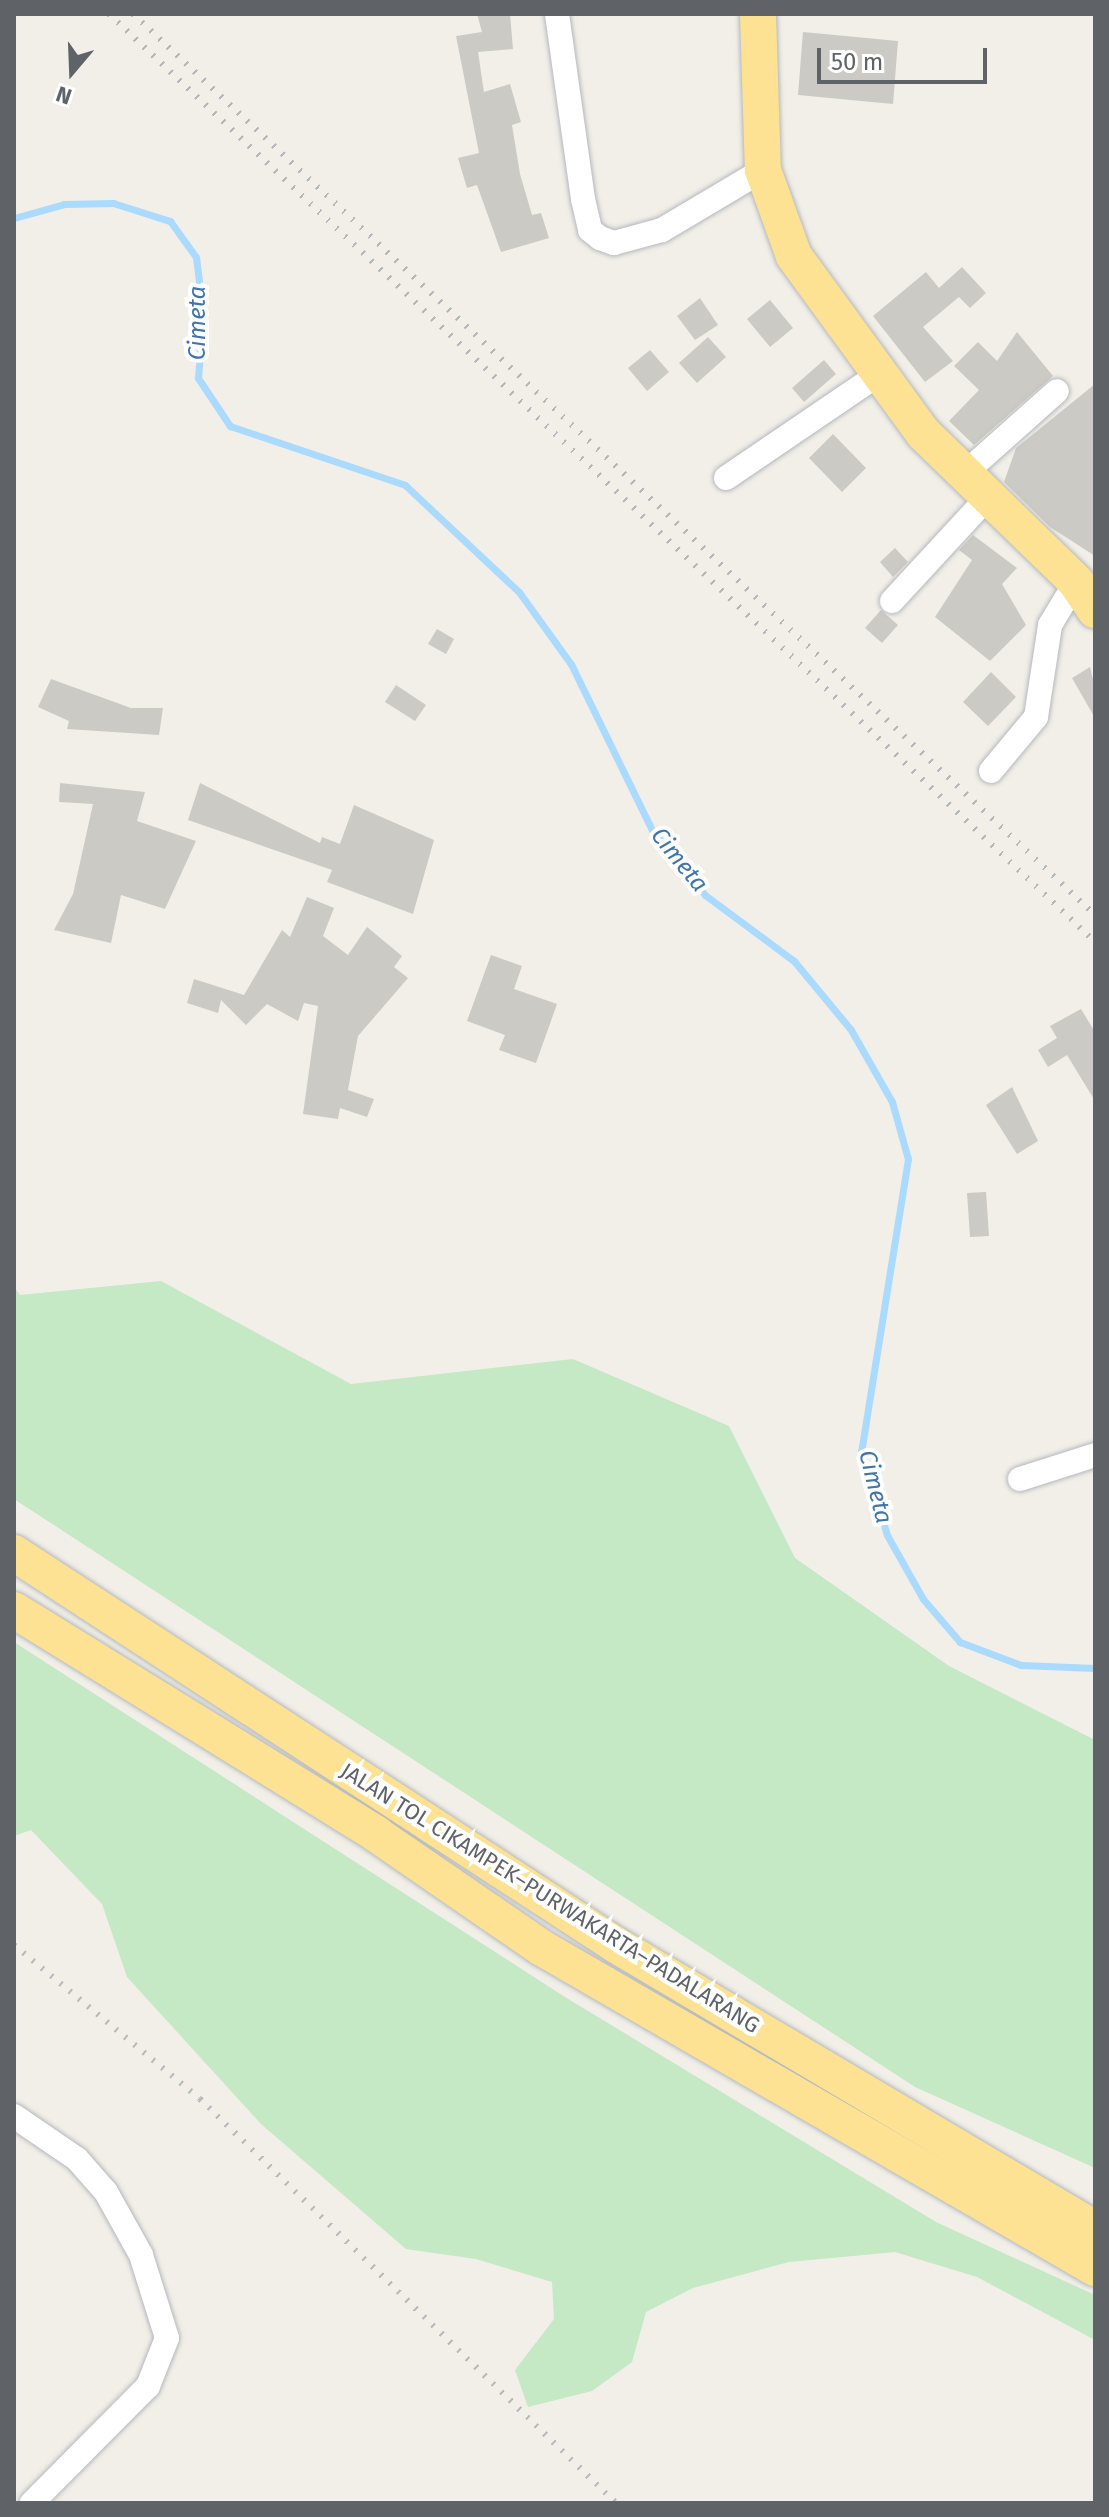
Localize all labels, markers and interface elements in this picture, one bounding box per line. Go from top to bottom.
north arrow [32,32,112,112]
scale bar [821,32,991,82]
text: 50 m [831,48,883,76]
text: N [53,80,75,110]
water label: Cimeta [184,286,212,360]
water label: Cimeta [644,822,714,898]
water label: Cimeta [852,1447,898,1527]
street label: JALAN TOL CIKAMPEK–PURWAKARTA–PADALARANG [336,1757,764,2039]

